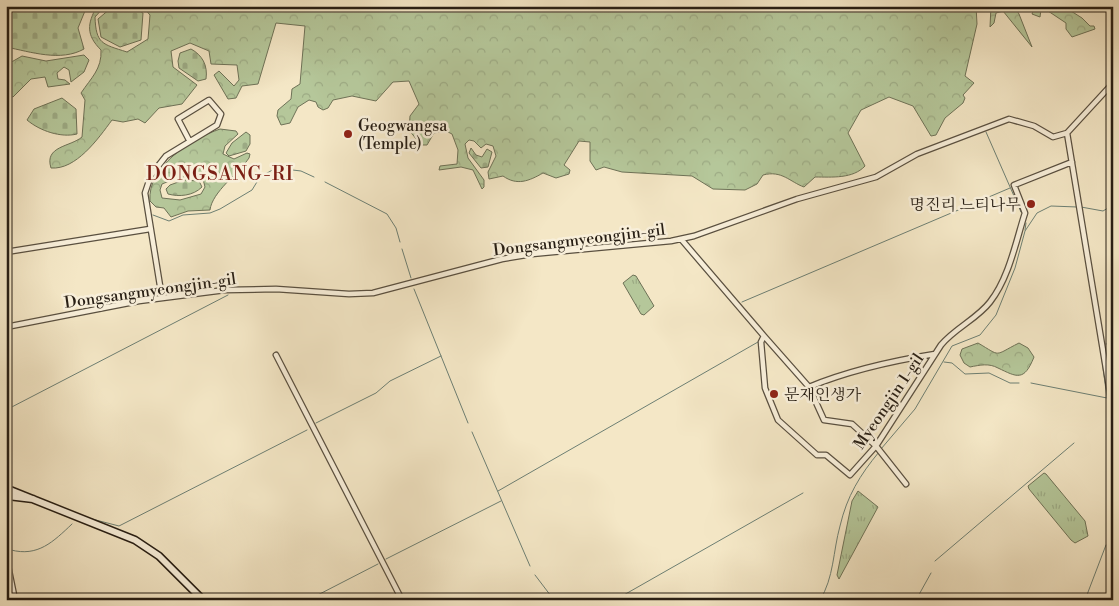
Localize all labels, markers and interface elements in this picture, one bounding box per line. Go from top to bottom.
place label: Geogwangsa (Temple) [358,116,448,154]
marker: Geogwangsa (Temple) [342,128,354,140]
district label: DONGSANG-RI [146,162,294,186]
place label: 명진리 느티나무 [910,195,1021,215]
marker: 명진리 느티나무 [1025,198,1037,210]
street label: Dongsangmyeongjin-gil [492,219,667,260]
street label: Dongsangmyeongjin-gil [63,269,238,313]
street label: Myeongjin 1-gil [849,350,928,453]
place label: 문재인생가 [784,385,862,405]
marker: 문재인생가 [768,388,780,400]

